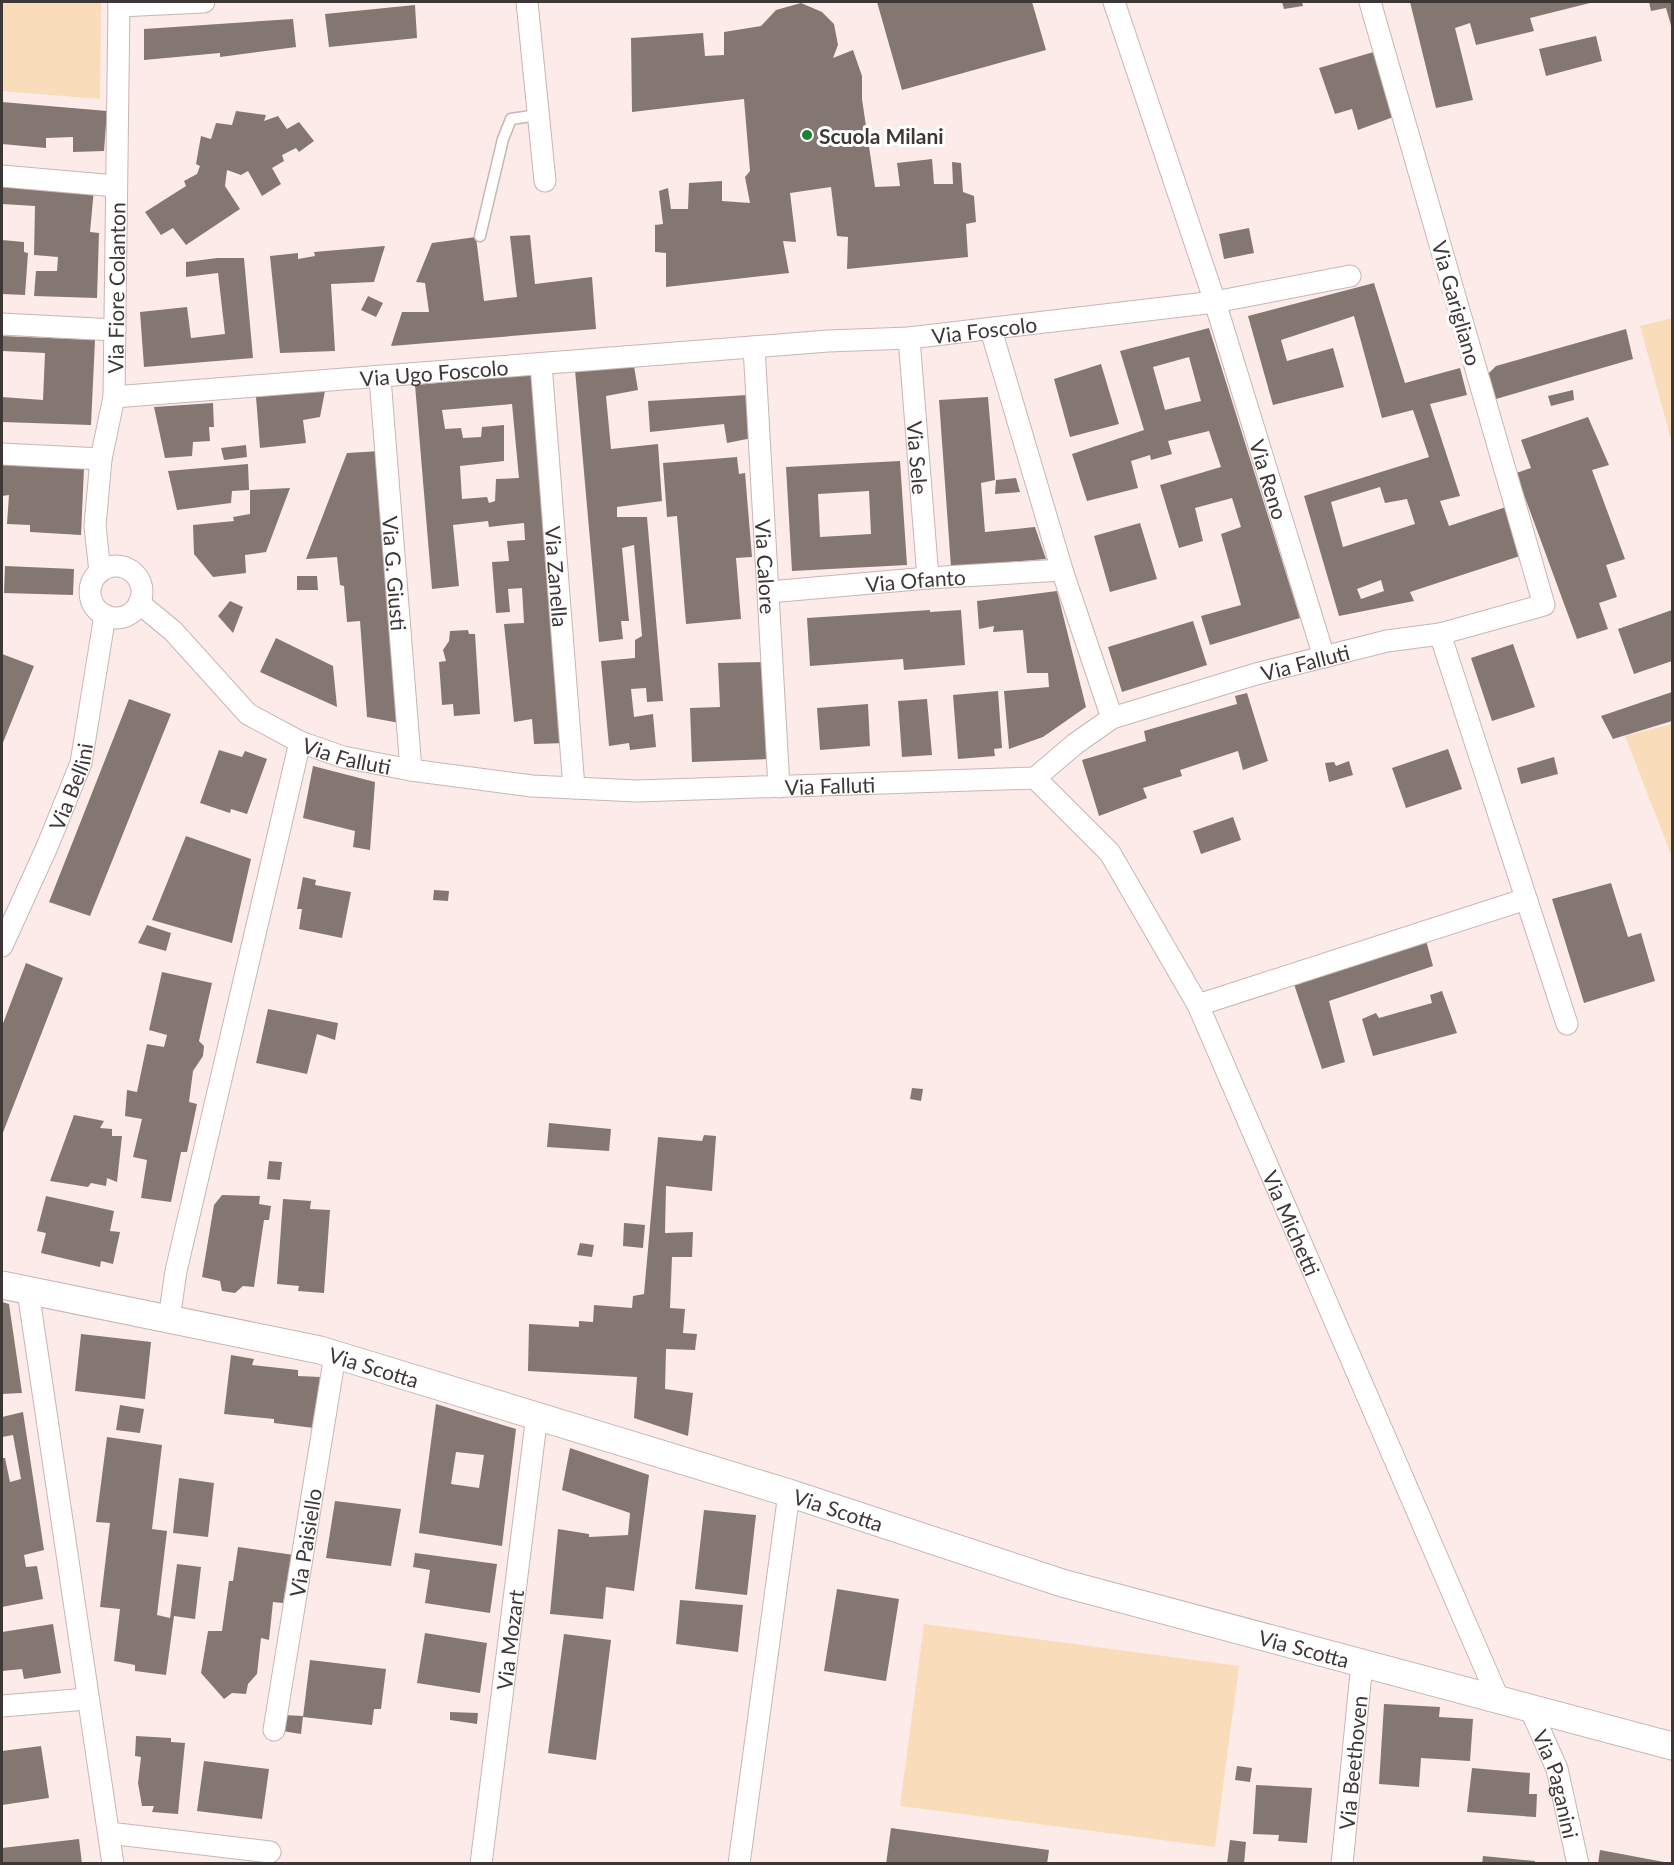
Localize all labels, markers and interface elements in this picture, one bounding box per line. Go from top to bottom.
place label: Scuola Milani [819,123,944,148]
marker: Scuola Milani [800,128,814,142]
street label: Via Fiore Colanton [102,202,129,374]
street label: Via Garigliano [1427,238,1487,368]
street label: Via Foscolo [930,311,1038,348]
street label: Via Ugo Foscolo [359,354,509,390]
street label: Via Sele [903,420,934,495]
street label: Via Reno [1245,436,1293,522]
street label: Via G. Giusti [378,515,412,632]
street label: Via Calore [751,519,782,615]
street label: Via Zanella [541,525,574,628]
street label: Via Ofanto [864,563,966,596]
street label: Via Falluti [1258,638,1352,685]
street label: Via Falluti [299,731,393,778]
street label: Via Bellini [43,741,97,834]
street label: Via Falluti [784,771,876,799]
street label: Via Michetti [1259,1167,1326,1279]
street label: Via Scotta [326,1341,422,1392]
street label: Via Scotta [791,1483,886,1536]
street label: Via Paisiello [283,1486,326,1599]
street label: Via Mozart [490,1588,528,1691]
street label: Via Scotta [1256,1624,1352,1672]
street label: Via Beethoven [1333,1694,1371,1831]
street label: Via Paganini [1529,1725,1584,1841]

